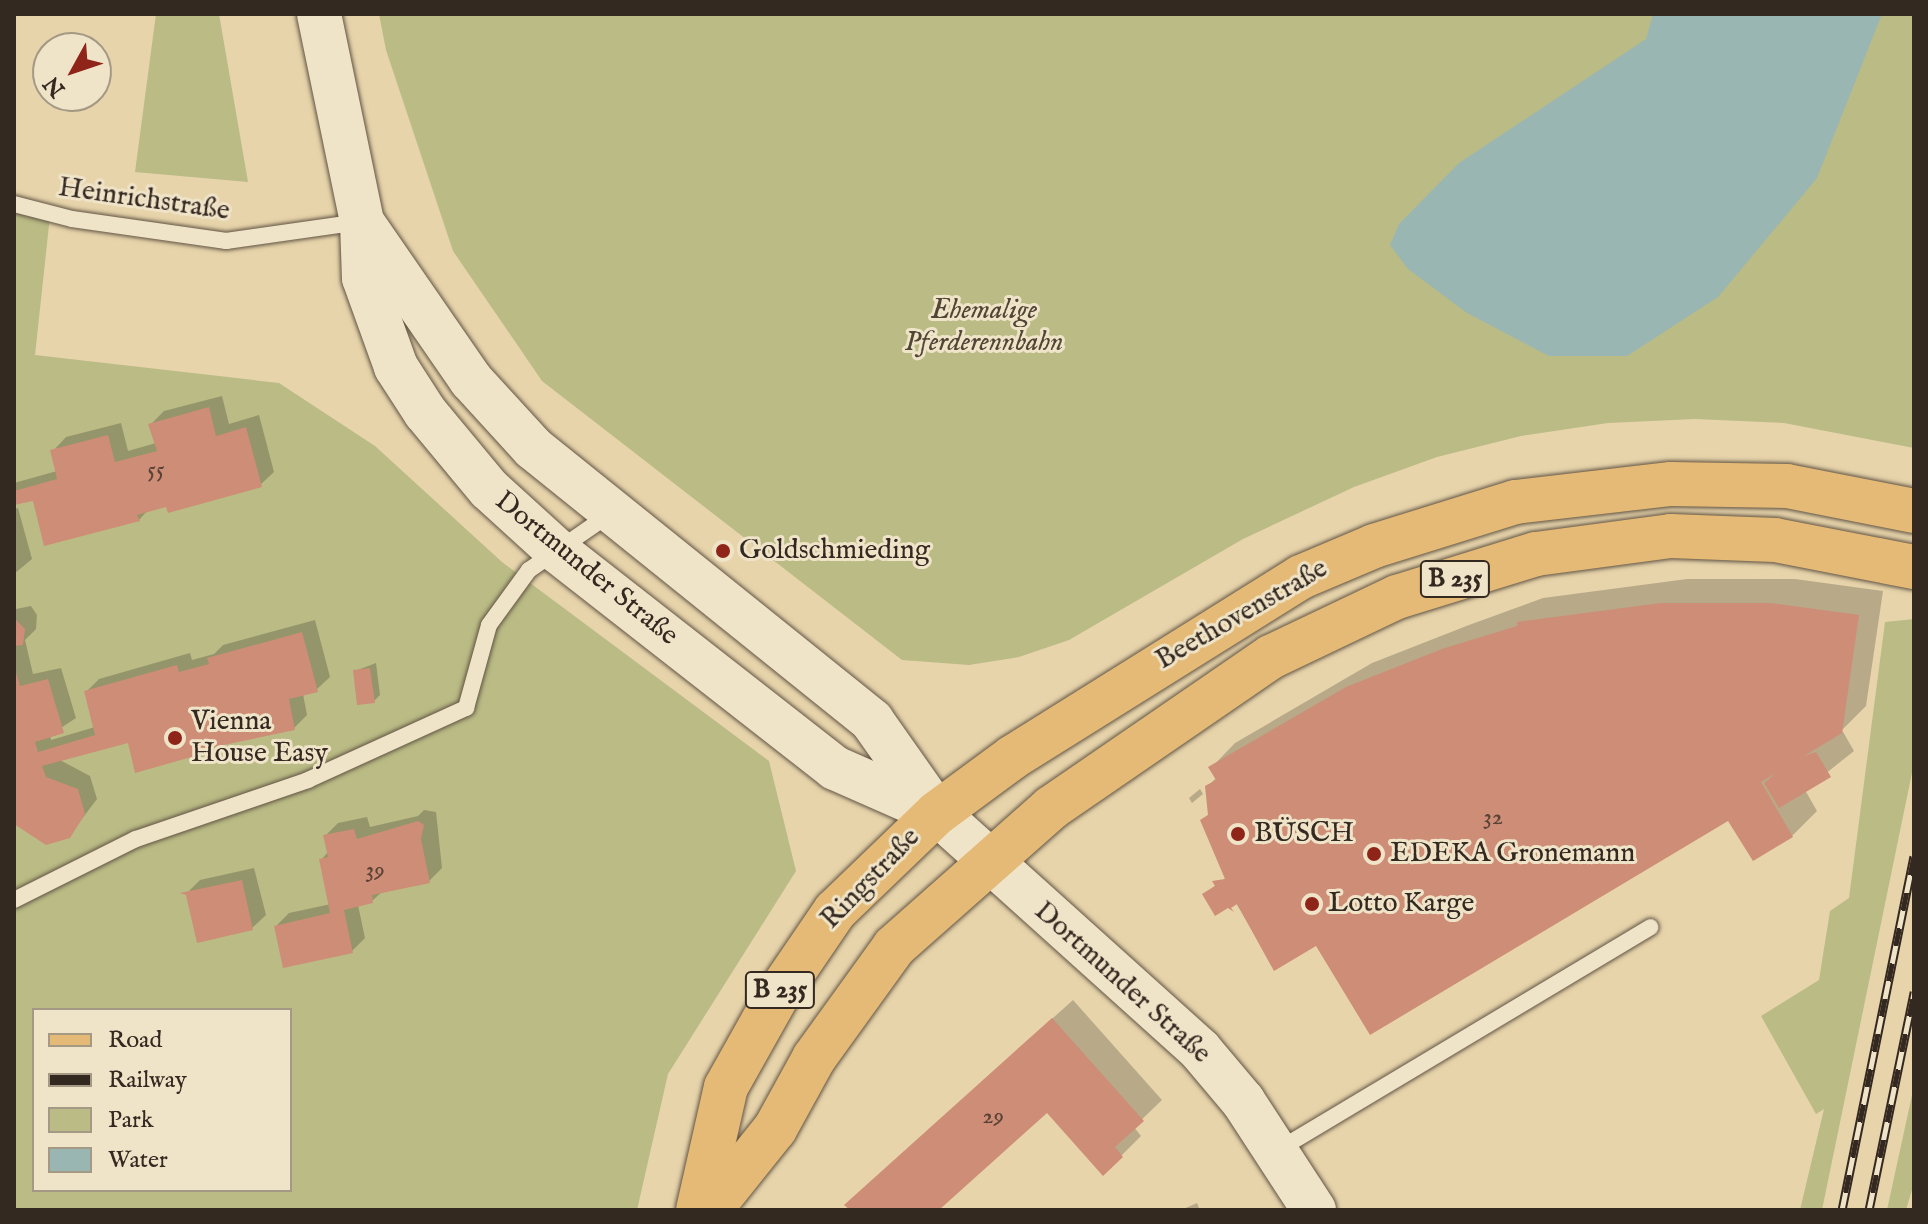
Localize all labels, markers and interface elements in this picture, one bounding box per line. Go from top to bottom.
north arrow [32,32,112,112]
text: N [38,70,72,102]
street label: Heinrichstraße [56,171,232,229]
park label: Ehemalige Pferderennbahn [905,294,1063,360]
house number: 55 [147,457,165,485]
street label: Dortmunder Straße [488,485,684,653]
place label: Goldschmieding [739,534,930,568]
marker: Goldschmieding [714,542,732,560]
street label: Beethovenstraße [1150,552,1334,678]
road number: B 235 [1419,557,1491,601]
place label: Vienna House Easy [191,705,328,771]
marker: Vienna House Easy [166,729,184,747]
house number: 32 [1483,804,1503,832]
place label: BÜSCH [1254,817,1354,851]
street label: Ringstraße [814,821,928,937]
marker: BÜSCH [1229,825,1247,843]
place label: EDEKA Gronemann [1390,837,1635,871]
marker: EDEKA Gronemann [1365,845,1383,863]
house number: 39 [365,857,385,885]
place label: Lotto Karge [1328,887,1474,921]
street label: Dortmunder Straße [1027,895,1217,1071]
marker: Lotto Karge [1303,895,1321,913]
road number: B 235 [744,968,816,1012]
legend [32,1008,292,1192]
text: Road [108,1025,162,1056]
text: Railway [108,1065,187,1096]
house number: 29 [982,1103,1004,1131]
text: Park [108,1105,154,1136]
text: Water [108,1145,168,1176]

